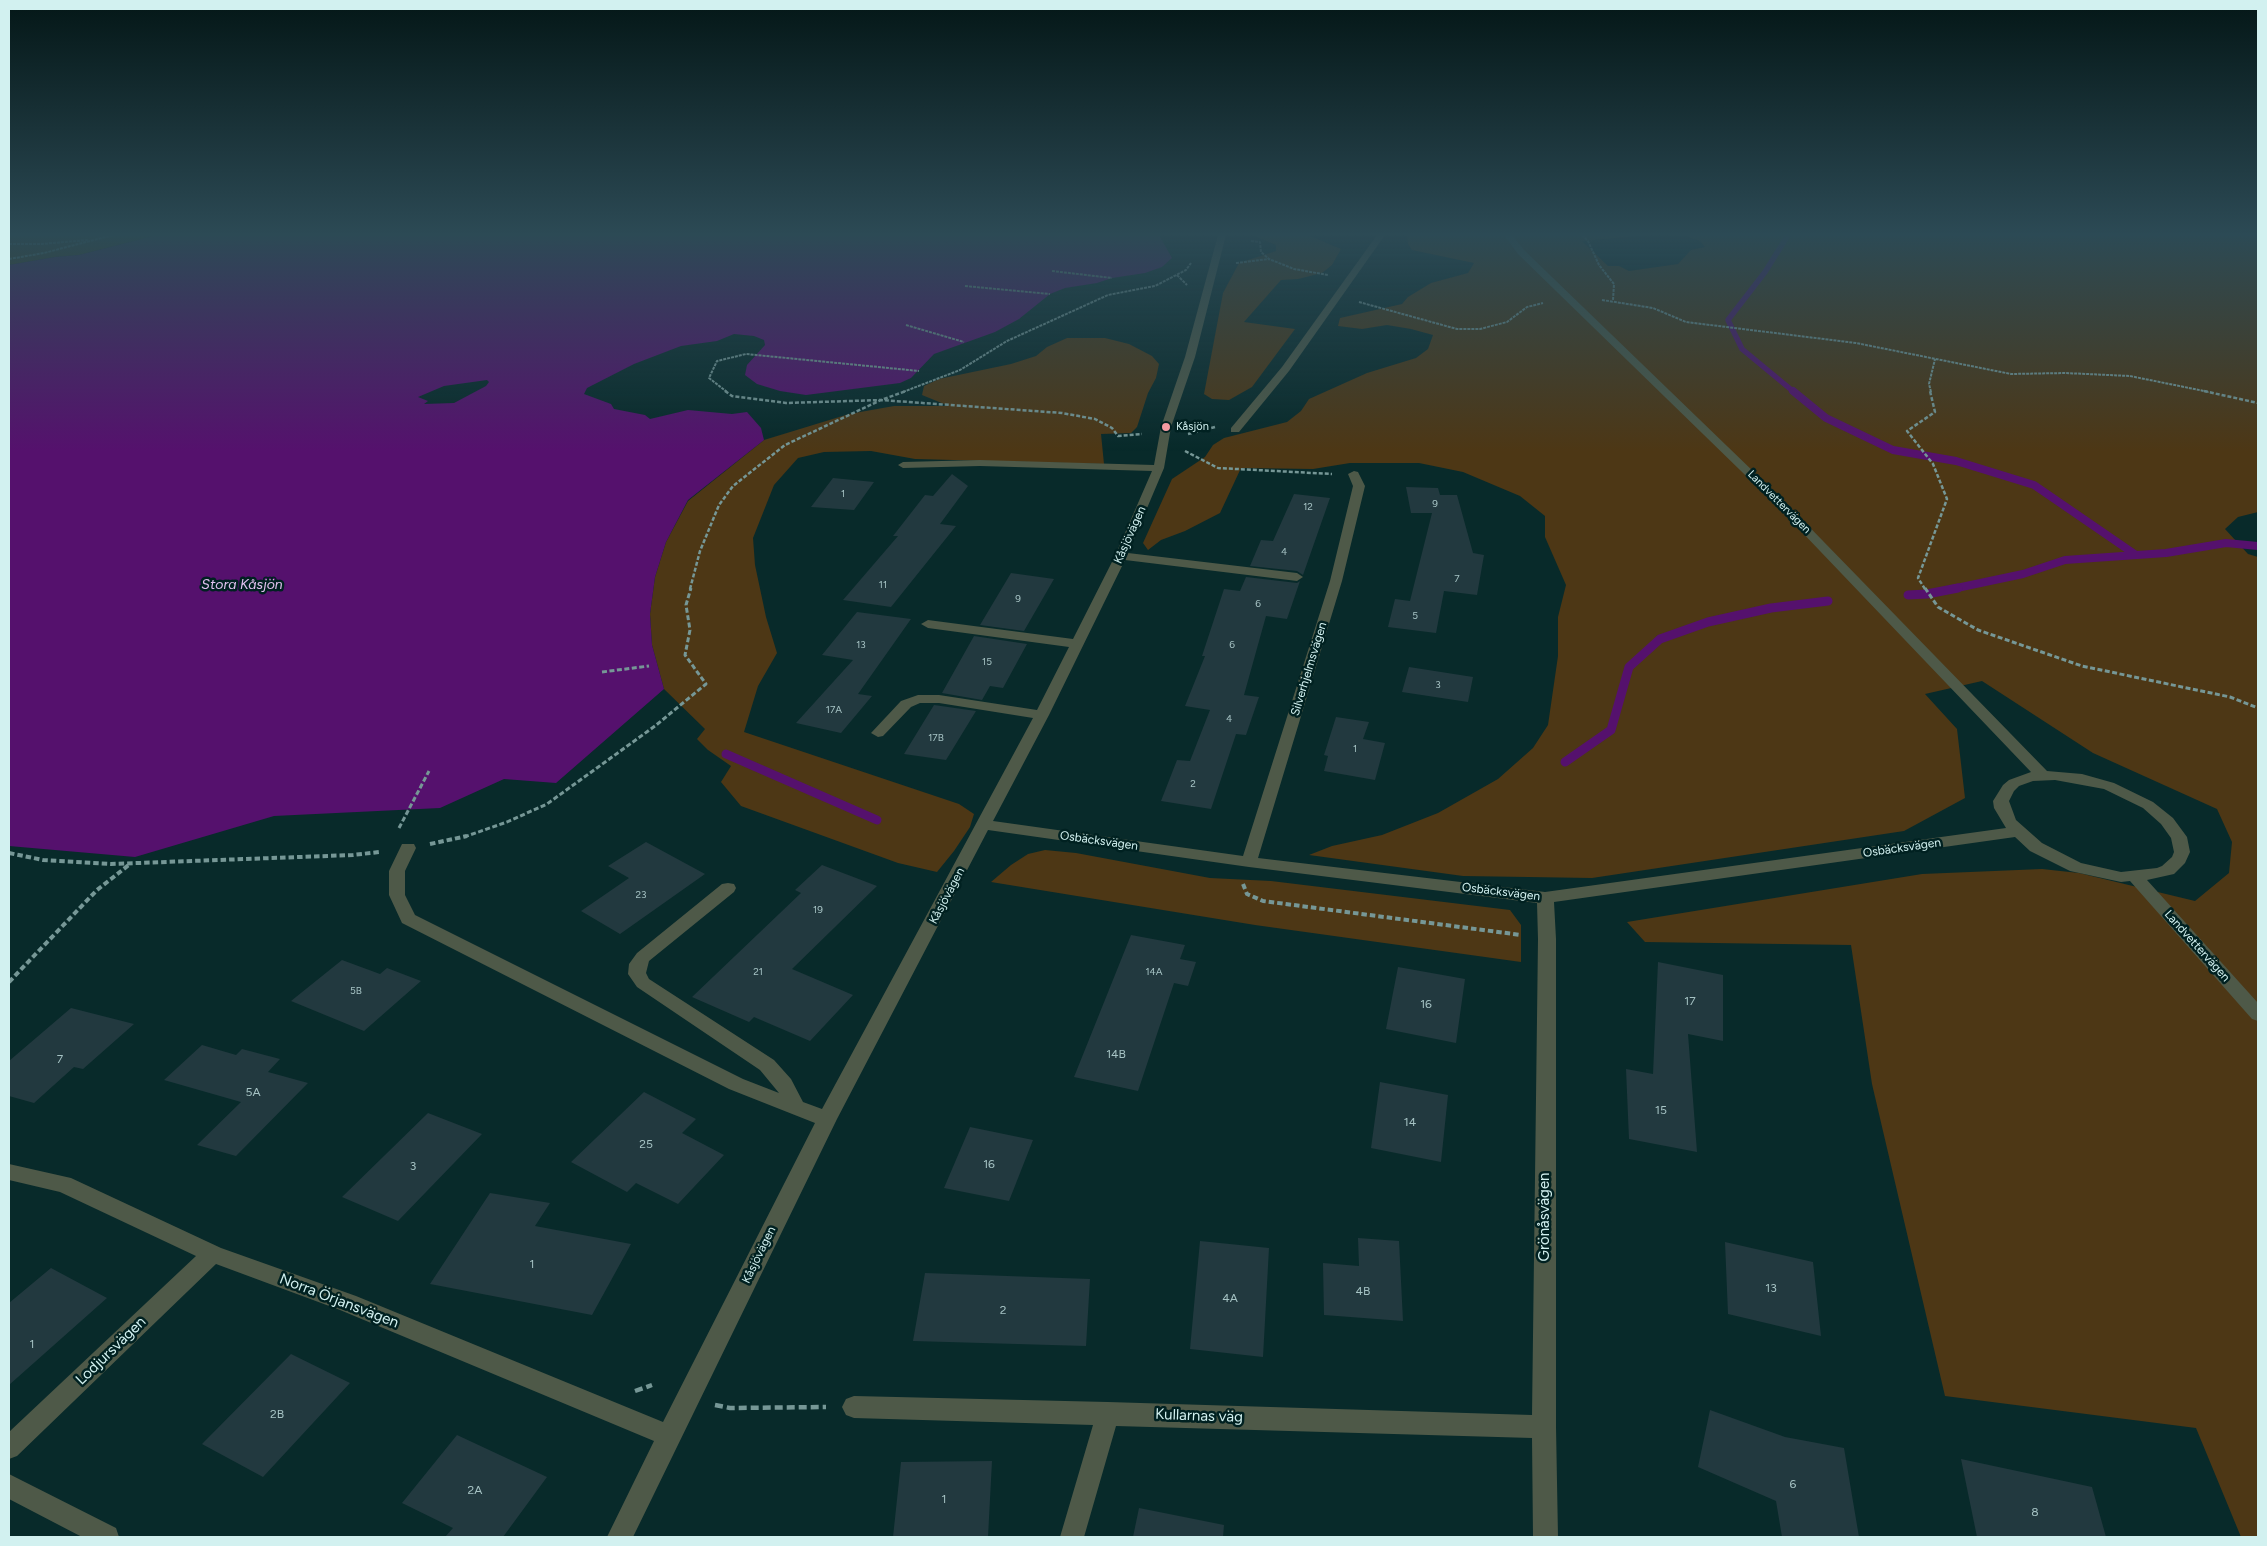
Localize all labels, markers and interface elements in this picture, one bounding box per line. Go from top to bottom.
place label: Kåsjön [1176,420,1209,434]
marker: Kåsjön [1160,421,1172,433]
street label: Landvettervägen [1745,468,1813,536]
house number: 1 [841,488,845,500]
house number: 9 [1432,498,1438,510]
house number: 12 [1303,501,1313,513]
street label: Kåsjövägen [1111,504,1149,566]
house number: 4 [1281,546,1287,558]
house number: 7 [1454,573,1460,585]
water label: Stora Kåsjön [201,577,283,593]
house number: 11 [879,579,887,591]
house number: 9 [1015,593,1021,605]
house number: 6 [1255,598,1261,610]
house number: 5 [1412,610,1418,622]
street label: Silverhjelmsvägen [1288,620,1330,718]
house number: 13 [856,639,866,651]
house number: 6 [1229,639,1235,651]
house number: 15 [982,656,992,668]
house number: 3 [1435,679,1441,691]
house number: 17A [826,704,842,716]
house number: 4 [1226,713,1232,725]
house number: 17B [928,732,944,744]
house number: 1 [1353,743,1357,755]
house number: 2 [1190,778,1196,790]
street label: Osbäcksvägen [1059,828,1139,854]
street label: Osbäcksvägen [1862,835,1942,861]
street label: Kåsjövägen [926,865,968,927]
street label: Osbäcksvägen [1461,880,1541,904]
house number: 23 [635,889,647,901]
house number: 19 [813,904,823,916]
street label: Landvettervägen [2161,907,2233,985]
house number: 21 [753,966,763,978]
house number: 14A [1145,966,1163,978]
house number: 5B [350,985,362,997]
house number: 17 [1684,994,1696,1008]
house number: 16 [1420,997,1432,1011]
house number: 14B [1106,1047,1126,1061]
house number: 7 [57,1052,63,1066]
house number: 5A [245,1085,261,1099]
house number: 15 [1655,1103,1667,1117]
house number: 14 [1404,1115,1416,1129]
house number: 25 [639,1137,653,1151]
house number: 16 [983,1157,995,1171]
house number: 3 [410,1159,416,1173]
street label: Grönåsvägen [1536,1173,1554,1261]
street label: Kåsjövägen [739,1224,779,1286]
house number: 1 [530,1257,534,1271]
street label: Norra Örjansvägen [277,1270,401,1332]
house number: 13 [1765,1281,1777,1295]
house number: 4B [1356,1284,1370,1298]
house number: 4A [1222,1291,1238,1305]
house number: 2 [1000,1303,1006,1317]
street label: Lodjursvägen [72,1313,150,1389]
house number: 1 [30,1337,34,1351]
street label: Kullarnas väg [1155,1405,1243,1427]
house number: 2B [270,1407,284,1421]
house number: 6 [1790,1477,1796,1491]
house number: 2A [468,1483,482,1497]
house number: 1 [942,1492,946,1506]
house number: 8 [2031,1505,2039,1519]

